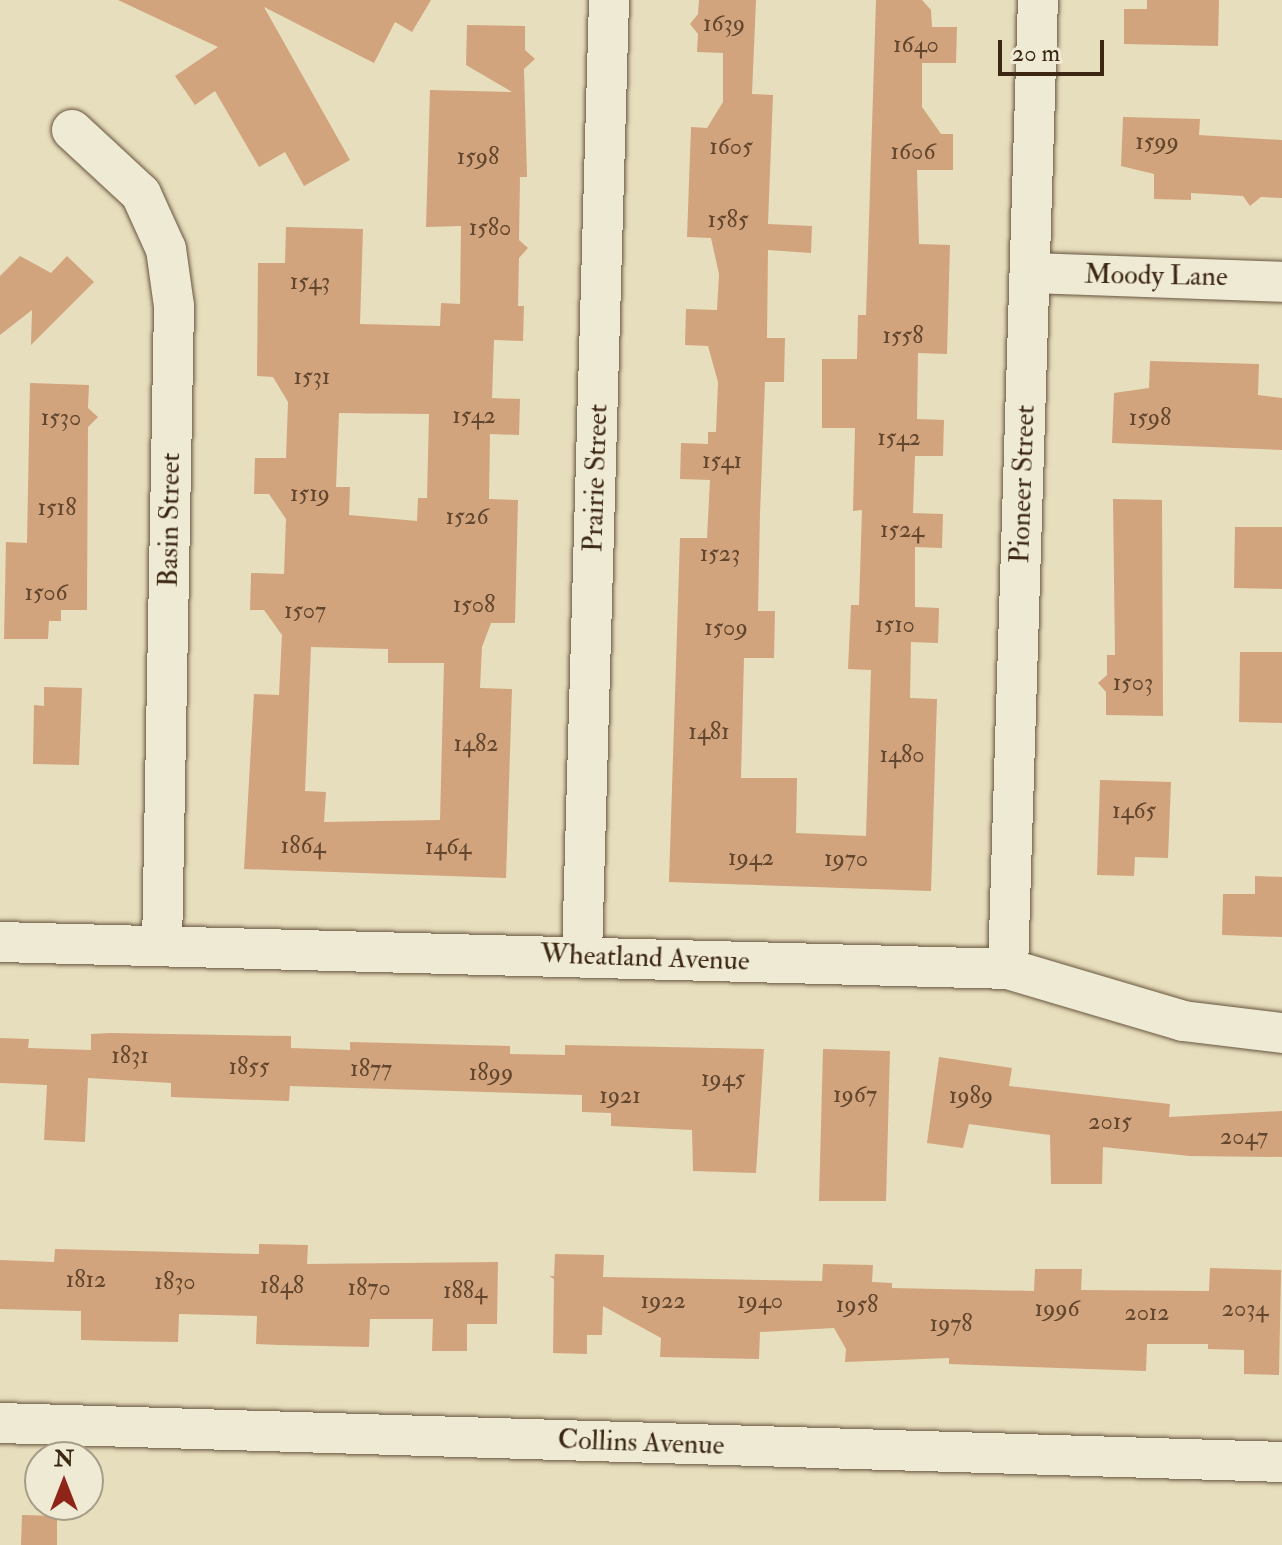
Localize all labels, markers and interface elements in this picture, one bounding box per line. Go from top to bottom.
house number: 1639 [703,10,745,38]
scale bar [1002,24,1108,74]
house number: 1640 [893,31,939,59]
text: 20 m [1012,38,1060,69]
house number: 1599 [1135,128,1179,156]
house number: 1605 [709,133,753,161]
house number: 1606 [891,138,935,166]
house number: 1598 [457,143,499,171]
house number: 1585 [708,206,748,234]
house number: 1580 [469,214,511,242]
street label: Moody Lane [1084,258,1228,294]
house number: 1543 [290,268,330,296]
house number: 1558 [883,322,923,350]
house number: 1531 [294,363,330,391]
house number: 1542 [452,402,496,430]
street label: Prairie Street [577,403,615,553]
house number: 1530 [41,404,81,432]
street label: Pioneer Street [1003,404,1043,564]
house number: 1598 [1129,404,1171,432]
house number: 1542 [877,424,921,452]
house number: 1541 [702,447,742,475]
street label: Basin Street [152,452,188,588]
house number: 1519 [290,480,330,508]
house number: 1518 [38,494,76,522]
house number: 1526 [445,503,489,531]
house number: 1524 [880,516,924,544]
house number: 1523 [700,540,740,568]
house number: 1506 [24,579,68,607]
house number: 1508 [453,591,495,619]
house number: 1507 [284,597,326,625]
house number: 1510 [875,611,915,639]
house number: 1509 [704,614,748,642]
house number: 1503 [1113,669,1153,697]
house number: 1481 [688,718,730,746]
house number: 1482 [454,730,498,758]
house number: 1480 [879,741,925,769]
house number: 1465 [1112,797,1156,825]
house number: 1864 [281,832,325,860]
house number: 1464 [425,833,471,861]
house number: 1942 [728,844,774,872]
house number: 1970 [824,845,868,873]
street label: Wheatland Avenue [540,938,750,978]
house number: 1831 [111,1042,149,1070]
house number: 1855 [229,1053,269,1081]
house number: 1877 [350,1055,392,1083]
house number: 1899 [469,1059,513,1087]
house number: 1945 [701,1065,745,1093]
house number: 1967 [833,1081,877,1109]
house number: 1921 [599,1082,641,1110]
house number: 1989 [949,1082,993,1110]
house number: 2015 [1088,1108,1132,1136]
house number: 2047 [1220,1123,1268,1151]
house number: 1812 [66,1266,106,1294]
house number: 1830 [154,1268,196,1296]
house number: 1848 [260,1272,304,1300]
house number: 1870 [347,1274,391,1302]
house number: 1884 [443,1277,487,1305]
house number: 1922 [640,1287,686,1315]
house number: 1940 [737,1287,783,1315]
house number: 1958 [836,1291,878,1319]
house number: 1996 [1034,1295,1080,1323]
house number: 2034 [1222,1295,1268,1323]
house number: 2012 [1124,1299,1170,1327]
house number: 1978 [929,1310,973,1338]
street label: Collins Avenue [557,1423,725,1463]
north arrow [24,1441,104,1521]
text: N [54,1445,74,1473]

